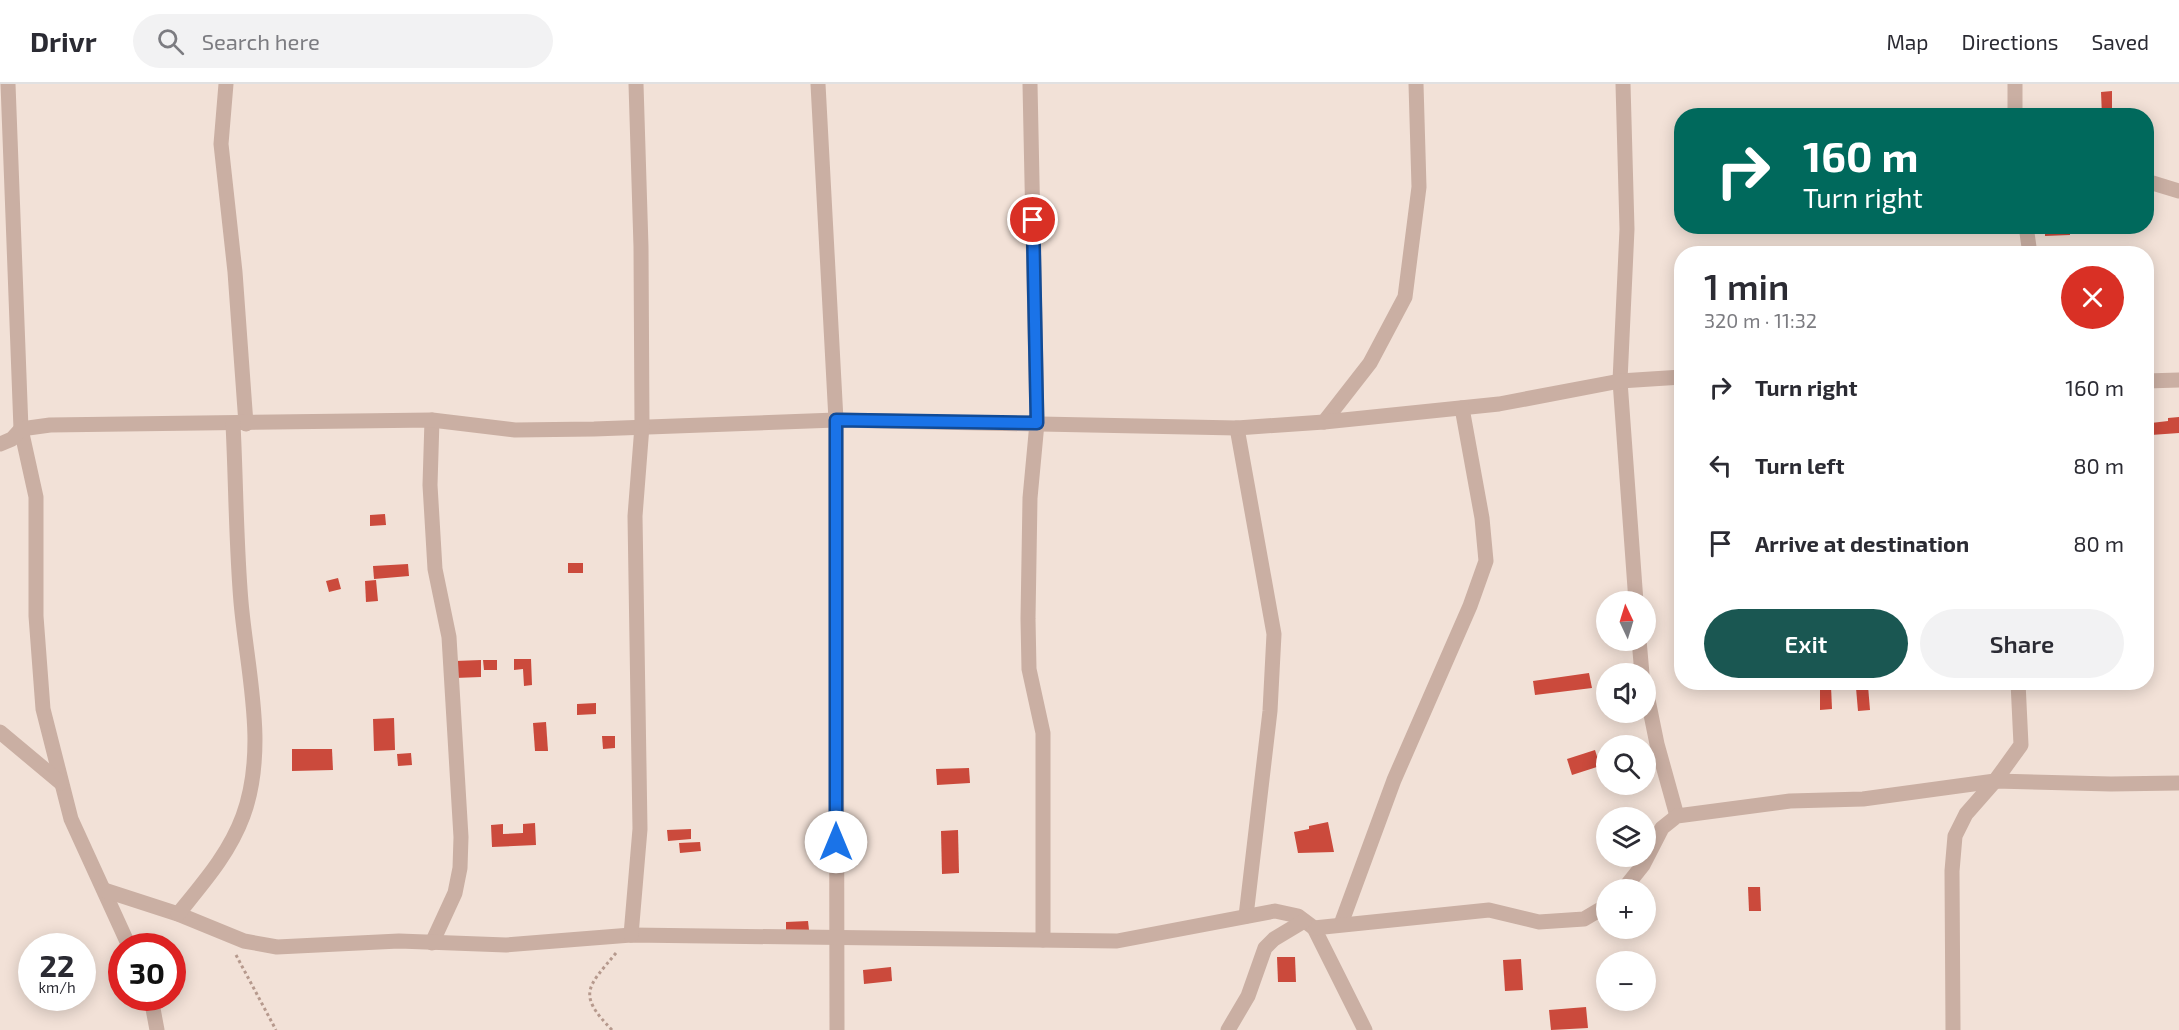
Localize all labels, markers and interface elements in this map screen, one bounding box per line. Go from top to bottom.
search box [133,14,553,68]
text: Drivr [30,24,97,58]
icon: search [154,25,187,58]
text: Search here [202,28,320,54]
text: Map [1886,29,1929,54]
text: Directions [1962,29,2058,54]
text: Saved [2091,29,2149,54]
text: 160 m [1803,130,1919,180]
icon: right [1704,132,1782,210]
text: Turn right [1803,181,1923,213]
pin [1007,194,1058,245]
icon: arrive [1016,203,1049,236]
text: 1 min [1704,264,1789,307]
button: close [2061,266,2124,329]
text: 320 m · 11:32 [1704,308,1817,332]
icon: right [1704,371,1737,404]
text: Turn right [1755,374,1857,400]
text: 160 m [2065,374,2124,400]
icon: left [1704,449,1737,482]
text: Turn left [1755,452,1844,478]
text: 80 m [2073,452,2124,478]
icon: arrive [1704,527,1737,560]
text: Arrive at destination [1755,530,1969,556]
text: 80 m [2073,530,2124,556]
north arrow [1596,591,1656,651]
map controls [1596,591,1656,1011]
button: Exit [1704,609,1908,678]
button: Share [1920,609,2124,678]
button: sound [1596,663,1656,723]
button: search [1596,735,1656,795]
button: layers [1596,807,1656,867]
position arrow [804,810,868,874]
button: + [1596,879,1656,939]
speed limit sign: 30 [108,933,186,1011]
text: 22 [40,947,74,983]
button: − [1596,951,1656,1011]
text: km/h [38,978,76,996]

